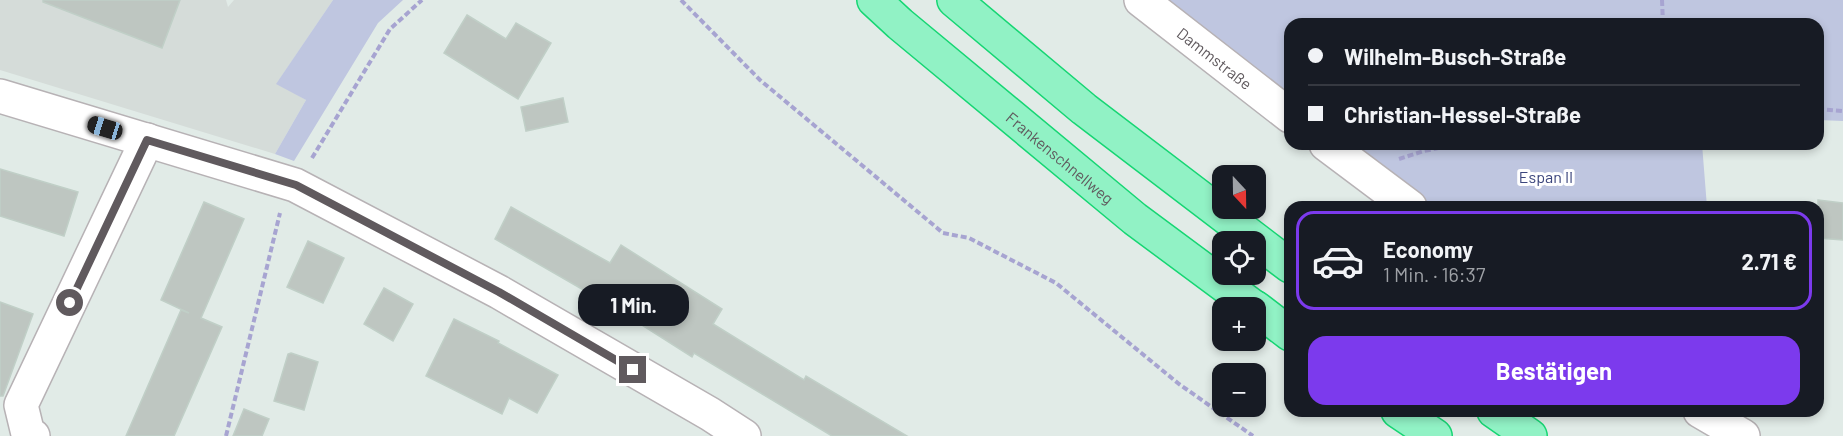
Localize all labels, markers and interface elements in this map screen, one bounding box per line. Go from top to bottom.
street label: Dammstraße [1174,23,1256,93]
text: Wilhelm-Busch-Straße [1344,43,1566,69]
text: Christian-Hessel-Straße [1344,101,1581,127]
street label: Frankenschnellweg [1003,107,1118,207]
car [85,114,125,142]
north arrow [1212,165,1266,219]
map controls [1212,165,1266,417]
park label: Espan II [1519,167,1573,186]
button: locate [1212,231,1266,285]
icon: car [1311,234,1365,288]
text: Economy [1383,236,1473,262]
text: 2.71 € [1742,248,1797,274]
text: 1 Min. · 16:37 [1383,262,1485,286]
callout: 1 Min. [578,283,688,325]
route start [56,289,83,316]
text: 1 Min. [610,293,657,317]
button: + [1212,297,1266,351]
button: Bestätigen [1308,336,1800,405]
route end [619,356,646,383]
button: − [1212,363,1266,417]

